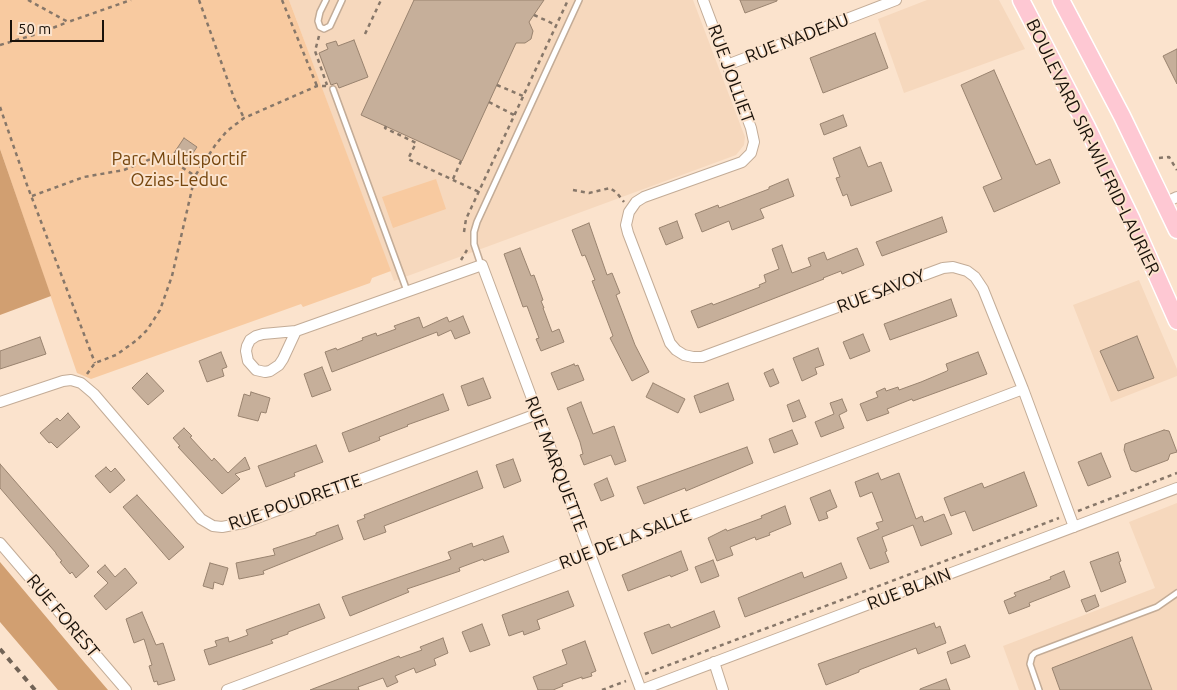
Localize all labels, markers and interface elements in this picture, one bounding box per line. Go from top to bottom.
street label: RUE NADEAU [742,8,852,68]
scale bar [12,10,106,42]
street label: BOULEVARD SIR-WILFRID-LAURIER [1021,15,1165,279]
text: 50 m [18,20,51,37]
street label: RUE JOLLIET [703,22,759,126]
park label: Parc Multisportif Ozias-Leduc [111,148,247,190]
street label: RUE SAVOY [834,264,928,318]
street label: RUE MARQUETTE [520,393,592,535]
street label: RUE POUDRETTE [226,469,364,535]
street label: RUE DE LA SALLE [556,504,694,574]
street label: RUE BLAIN [864,563,954,615]
street label: RUE FOREST [22,570,104,662]

